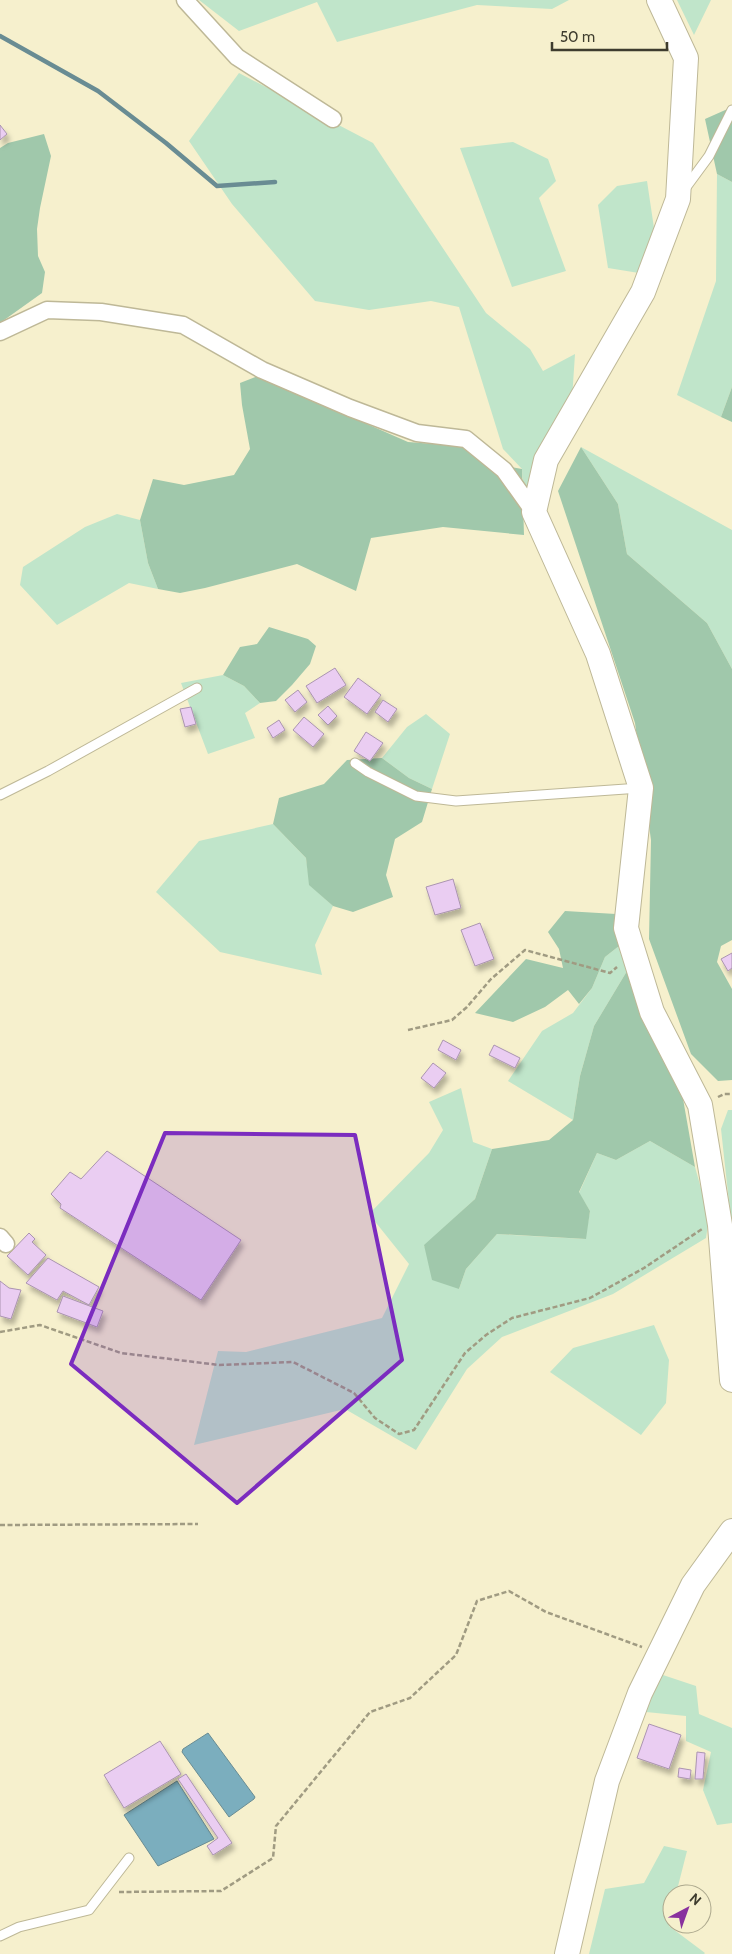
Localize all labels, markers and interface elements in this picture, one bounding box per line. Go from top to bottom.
scale bar [552,20,667,52]
text: 50 m [560,28,595,46]
north arrow [662,1884,712,1934]
text: N [686,1889,705,1909]

